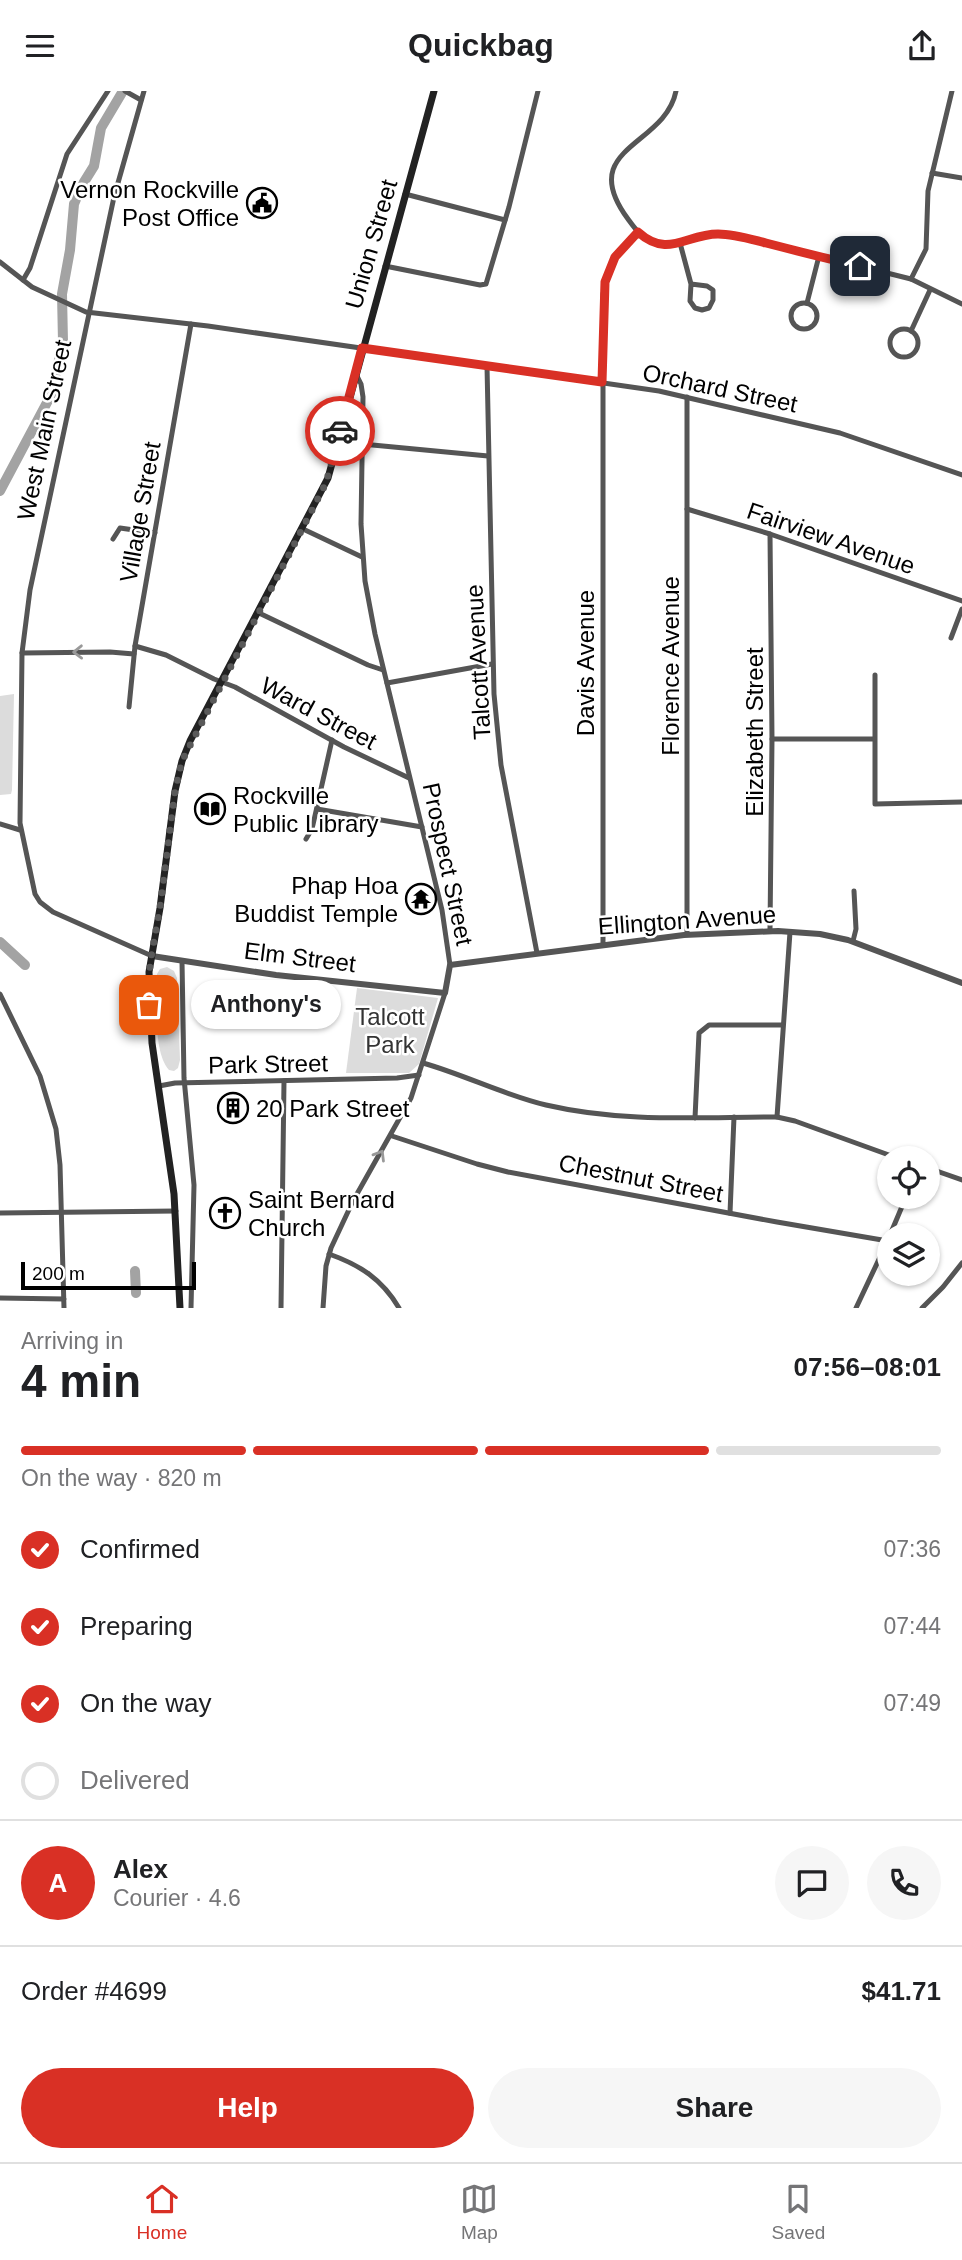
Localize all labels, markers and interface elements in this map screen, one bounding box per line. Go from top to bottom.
icon: menu [21,27,59,65]
text: Quickbag [408,27,554,63]
icon: share [903,27,941,65]
place label: Vernon Rockville Post Office [60,176,239,231]
street label: Union Street [340,176,402,312]
public building icon: Vernon Rockville Post Office [245,186,279,220]
pin [830,236,890,296]
icon: home [841,247,879,285]
street label: West Main Street [12,337,76,523]
street label: Orchard Street [640,358,800,418]
courier [305,396,375,466]
icon: car [321,412,359,450]
street label: Village Street [114,439,166,584]
street label: Fairview Avenue [744,497,918,579]
street label: Florence Avenue [657,576,684,756]
street label: Talcott Avenue [460,584,496,740]
street label: Davis Avenue [572,590,599,736]
one-way arrow [72,644,83,660]
street label: Elizabeth Street [741,647,768,817]
street label: Ward Street [257,671,382,755]
street label: Prospect Street [418,780,478,948]
place label: Rockville Public Library [233,782,378,837]
library icon: Rockville Public Library [193,792,227,826]
place label: Phap Hoa Buddist Temple [234,872,399,927]
temple icon: Phap Hoa Buddist Temple [404,882,438,916]
street label: Ellington Avenue [597,900,777,940]
street label: Elm Street [243,937,358,977]
pin [119,975,179,1035]
callout: Anthony's [191,981,342,1030]
icon: bag [130,986,168,1024]
text: Anthony's [210,991,322,1017]
park label: Talcott Park [355,1003,425,1058]
street label: Park Street [208,1049,329,1079]
building icon: 20 Park Street [216,1091,250,1125]
place label: 20 Park Street [256,1095,410,1122]
map controls [877,1146,940,1286]
button: locate [877,1146,940,1209]
street label: Chestnut Street [557,1149,726,1207]
one-way arrow [372,1150,385,1163]
place label: Saint Bernard Church [248,1186,395,1241]
church icon: Saint Bernard Church [208,1196,242,1230]
button: layers [877,1223,940,1286]
scale bar [21,1259,196,1291]
text: 200 m [32,1263,85,1284]
text: Arriving in [21,1328,123,1354]
text: 07:56–08:01 [794,1352,941,1382]
text: 4 min [21,1355,141,1407]
text: On the way · 820 m [21,1465,222,1491]
icon: check [21,1531,59,1569]
text: Confirmed [80,1534,200,1564]
text: 07:36 [883,1536,941,1562]
icon: check [21,1608,59,1646]
text: Preparing [80,1611,193,1641]
text: 07:44 [883,1613,941,1639]
icon: check [21,1685,59,1723]
text: On the way [80,1688,212,1718]
text: 07:49 [883,1690,941,1716]
text: Delivered [80,1765,190,1795]
button: chat [775,1846,849,1920]
button: phone [867,1846,941,1920]
text: Alex [113,1854,168,1884]
text: A [49,1868,67,1898]
text: Courier · 4.6 [113,1885,241,1911]
text: Order #4699 [21,1976,167,2006]
text: $41.71 [861,1976,941,2006]
button: Help [21,2068,474,2148]
button: Share [488,2068,941,2148]
tab: Home [137,2180,187,2244]
tab: Map [460,2180,498,2244]
tab: Saved [772,2180,825,2244]

